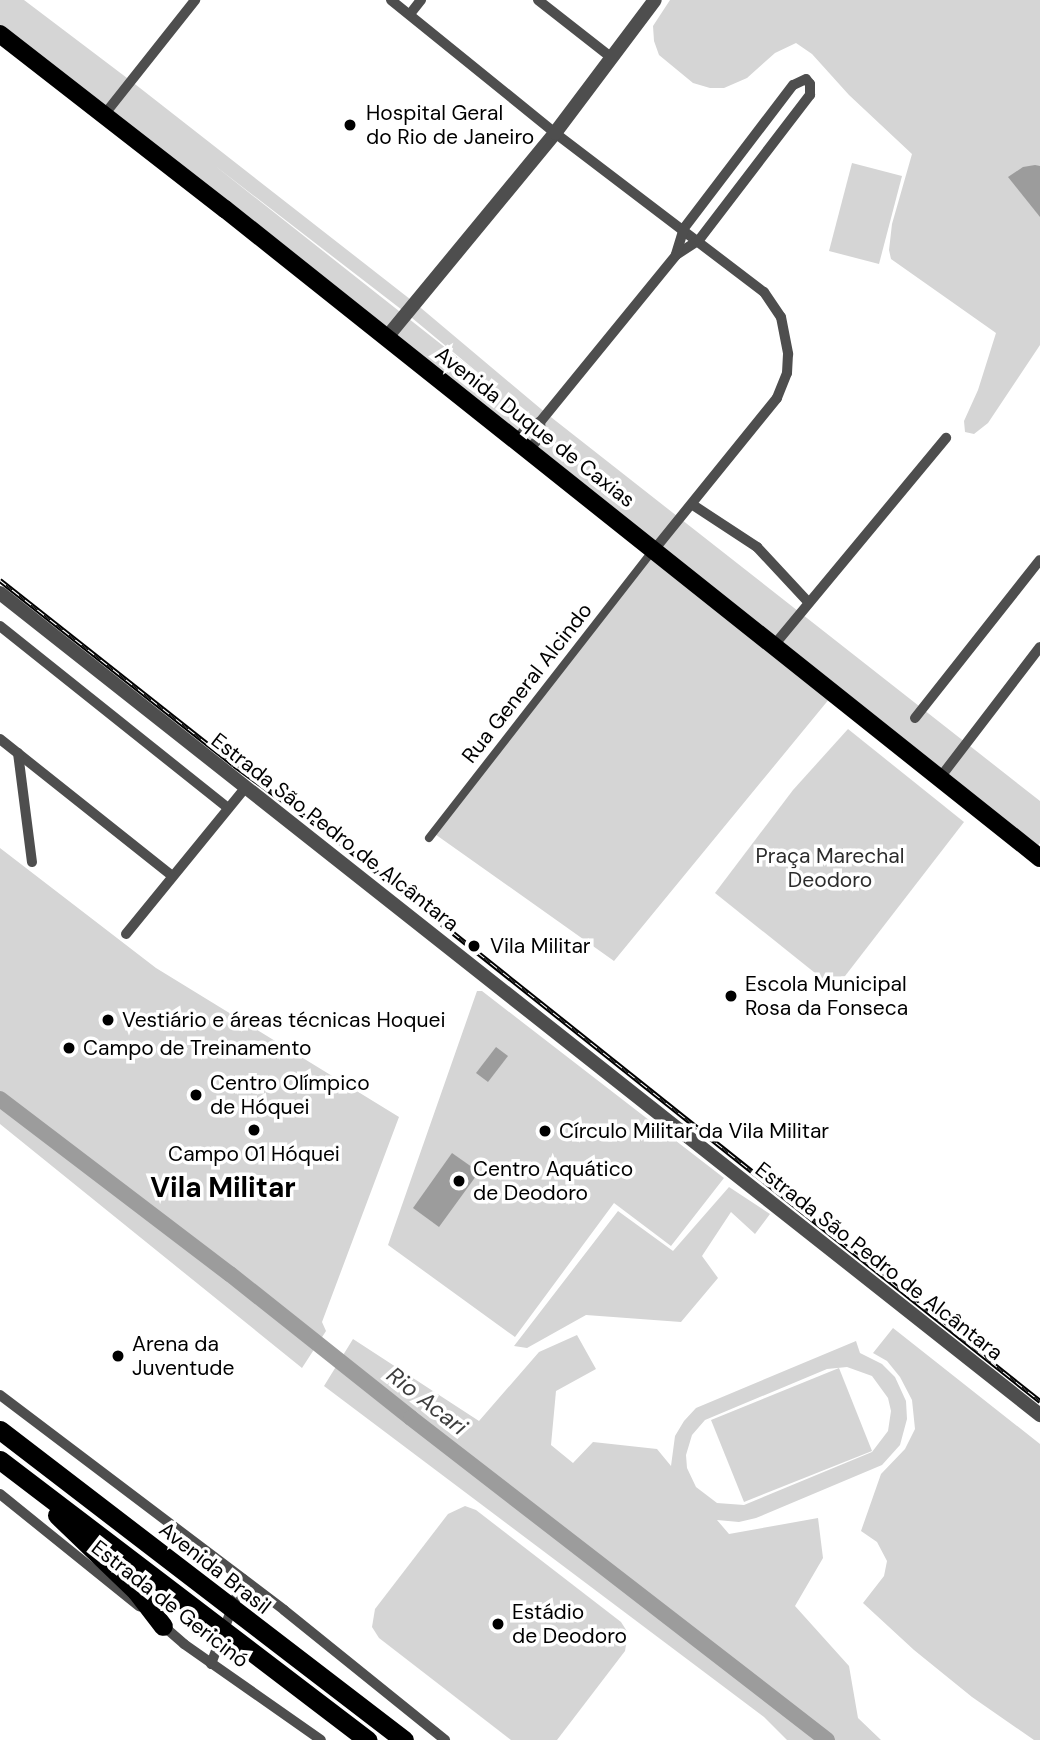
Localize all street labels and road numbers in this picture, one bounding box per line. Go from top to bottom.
street label: Avenida Duque de Caxias [430,341,640,513]
street label: Rua General Alcindo [457,598,597,768]
street label: Estrada São Pedro de Alcântara [206,728,464,936]
street label: Estrada São Pedro de Alcântara [750,1157,1008,1365]
street label: Avenida Brasil [154,1517,276,1619]
street label: Estrada de Gericinó [86,1535,254,1673]

